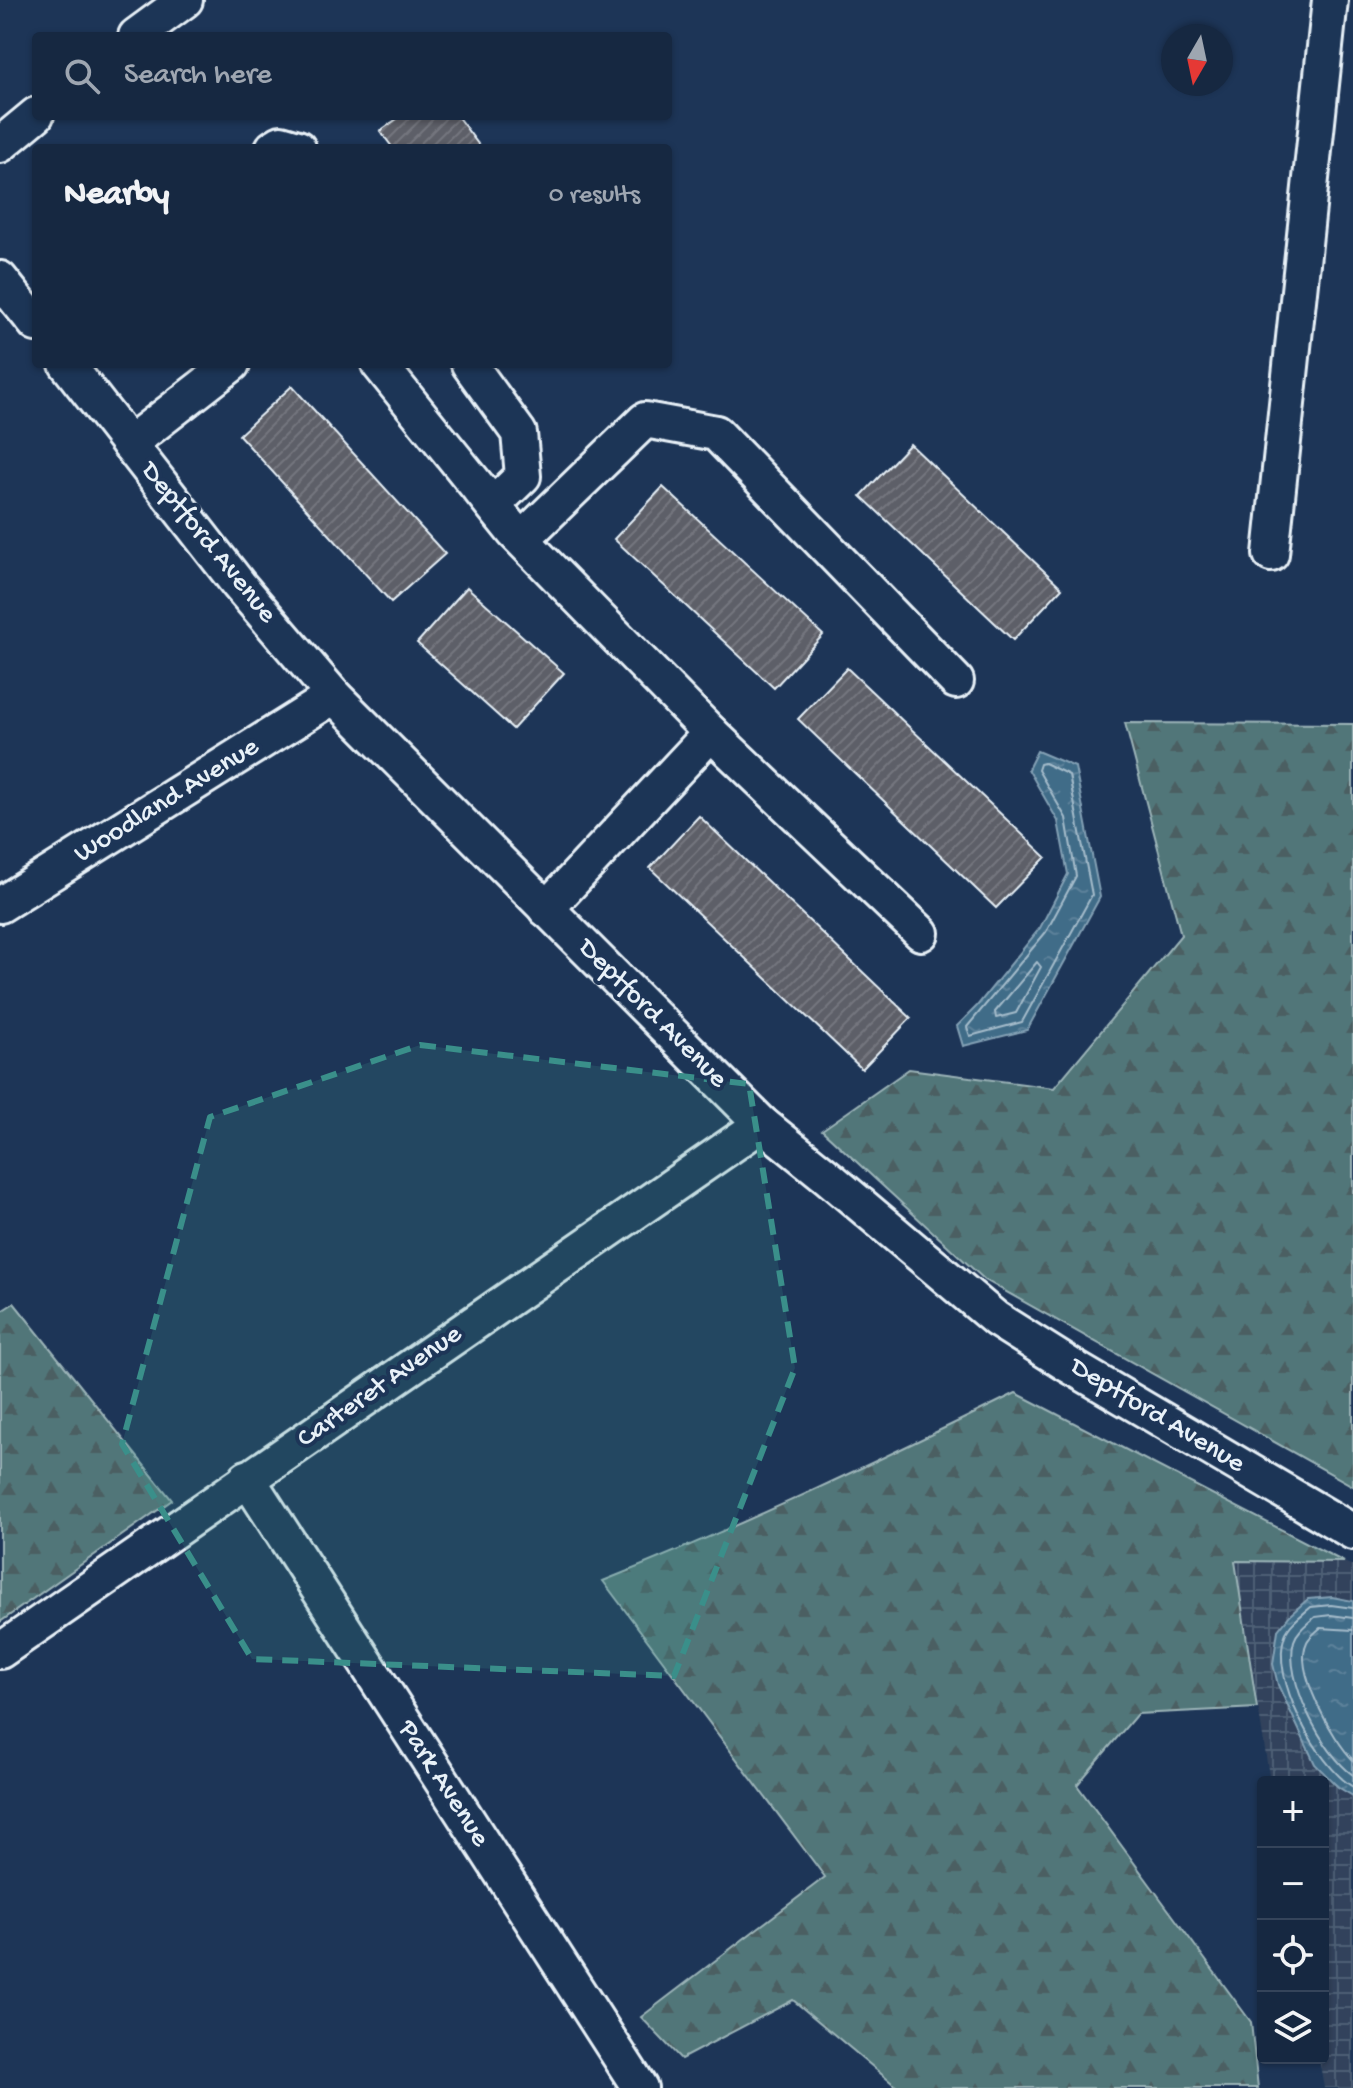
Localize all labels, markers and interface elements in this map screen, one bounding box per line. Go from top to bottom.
north arrow [1161,24,1233,96]
search box [32,32,672,120]
icon: search [60,54,104,98]
text: Search here [124,59,272,94]
text: Nearby [64,176,169,216]
text: 0 results [549,181,640,212]
street label: Deptford Avenue [132,454,284,631]
street label: Woodland Avenue [69,731,266,871]
street label: Deptford Avenue [569,931,734,1096]
street label: Carteret Avenue [291,1318,469,1456]
street label: Deptford Avenue [1062,1350,1251,1481]
street label: Park Avenue [389,1714,496,1854]
map controls [1257,1776,1329,2064]
button: + [1257,1776,1329,1848]
button: − [1257,1848,1329,1920]
button: locate [1257,1920,1329,1992]
button: layers [1257,1992,1329,2064]

